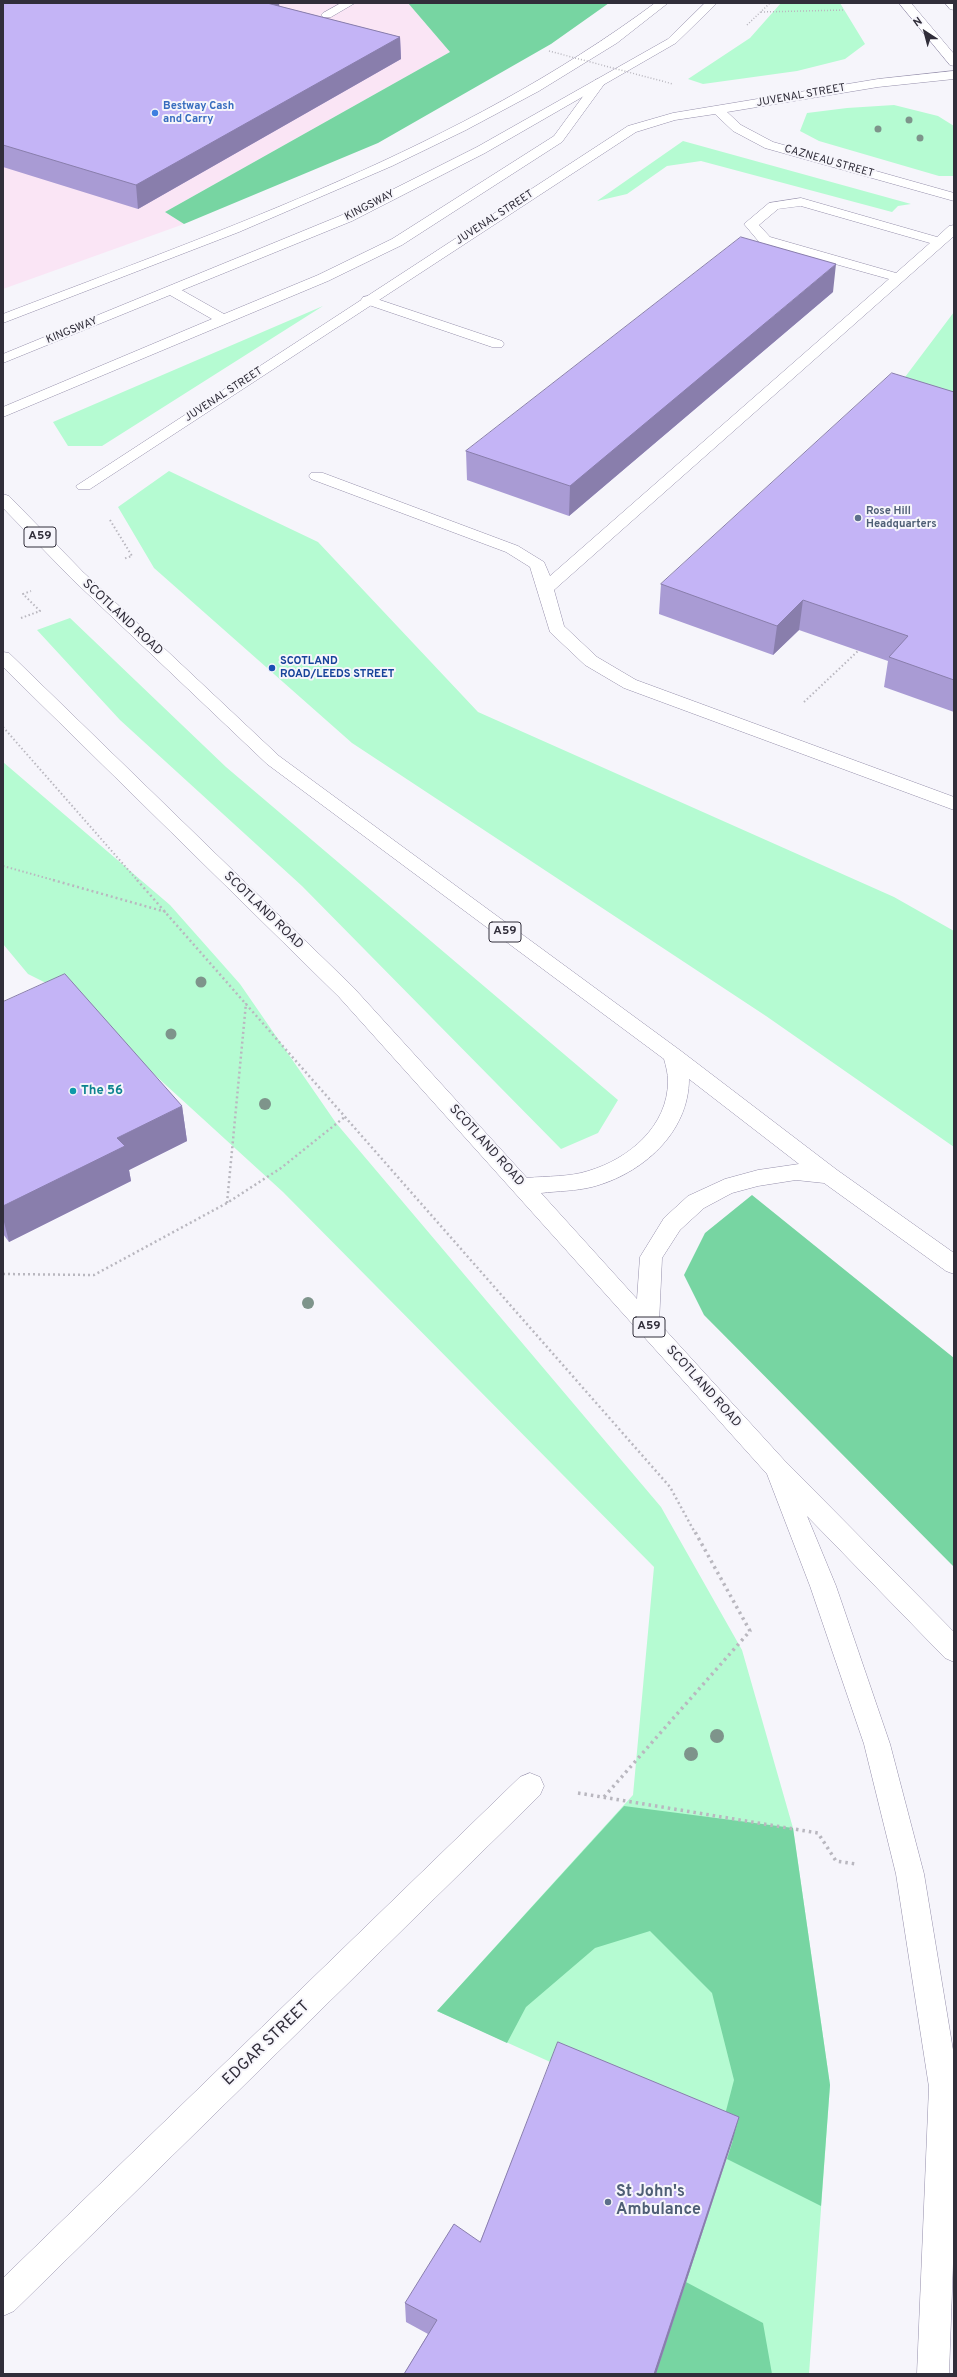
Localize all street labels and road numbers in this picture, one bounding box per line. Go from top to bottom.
street label: JUVENAL STREET [755,82,847,110]
street label: CAZNEAU STREET [783,143,875,181]
street label: KINGSWAY [343,188,397,224]
street label: JUVENAL STREET [454,188,536,248]
street label: KINGSWAY [44,315,100,347]
street label: JUVENAL STREET [183,365,265,425]
road number: A59 [24,527,56,547]
street label: SCOTLAND ROAD [78,577,166,659]
street label: SCOTLAND ROAD [220,869,306,953]
road number: A59 [489,922,521,942]
street label: SCOTLAND ROAD [445,1102,527,1190]
road number: A59 [633,1317,665,1337]
street label: SCOTLAND ROAD [662,1343,744,1431]
street label: EDGAR STREET [219,1998,315,2090]

